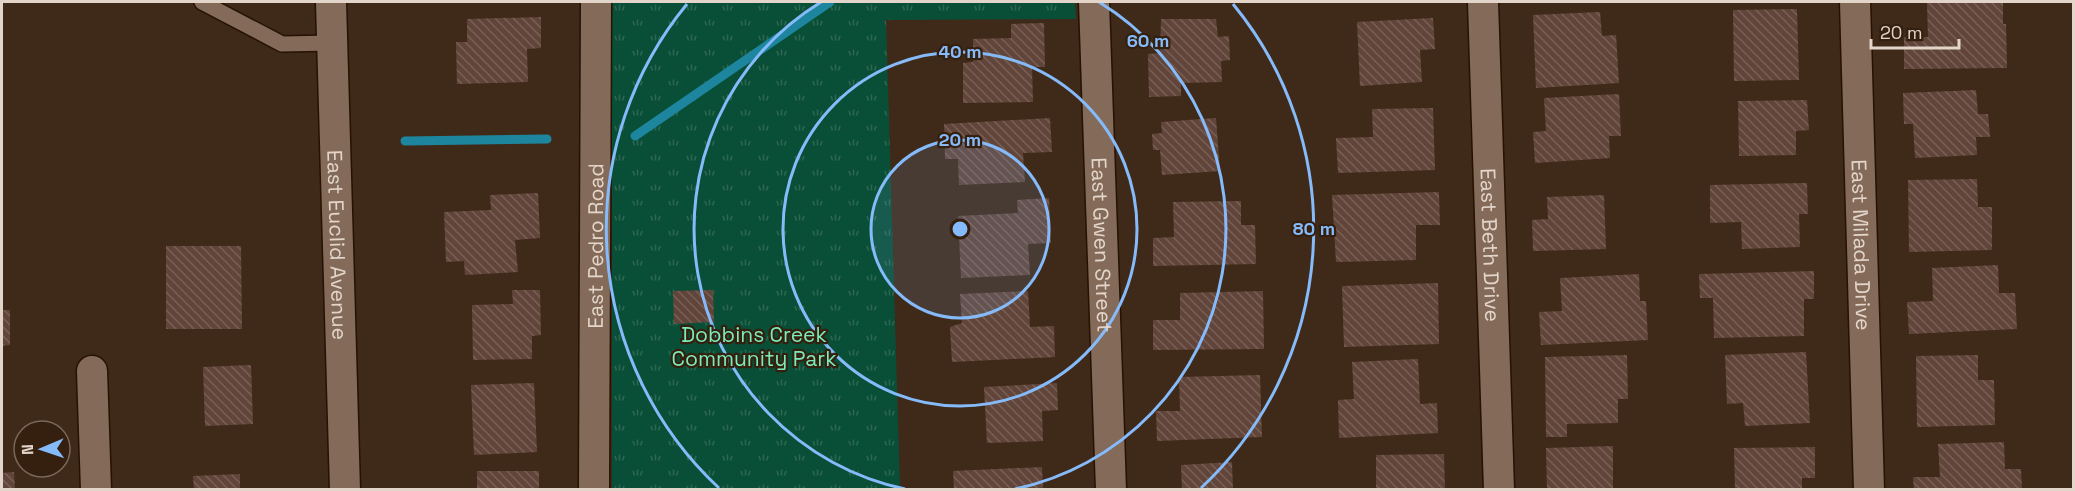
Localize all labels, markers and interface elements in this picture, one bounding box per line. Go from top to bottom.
scale bar [1871,12,1960,50]
text: 20 m [1880,21,1923,44]
text: 60 m [1127,29,1169,52]
text: 40 m [938,40,982,63]
text: 20 m [939,128,981,151]
street label: East Euclid Avenue [322,149,354,340]
street label: East Gwen Street [1086,157,1119,333]
street label: East Milada Drive [1846,159,1878,331]
street label: East Pedro Road [581,163,609,329]
street label: East Beth Drive [1475,167,1507,322]
text: 80 m [1293,217,1335,240]
centre of rings [950,219,970,239]
park label: Dobbins Creek Community Park [672,321,836,372]
north arrow [12,419,72,479]
text: N [17,444,38,455]

